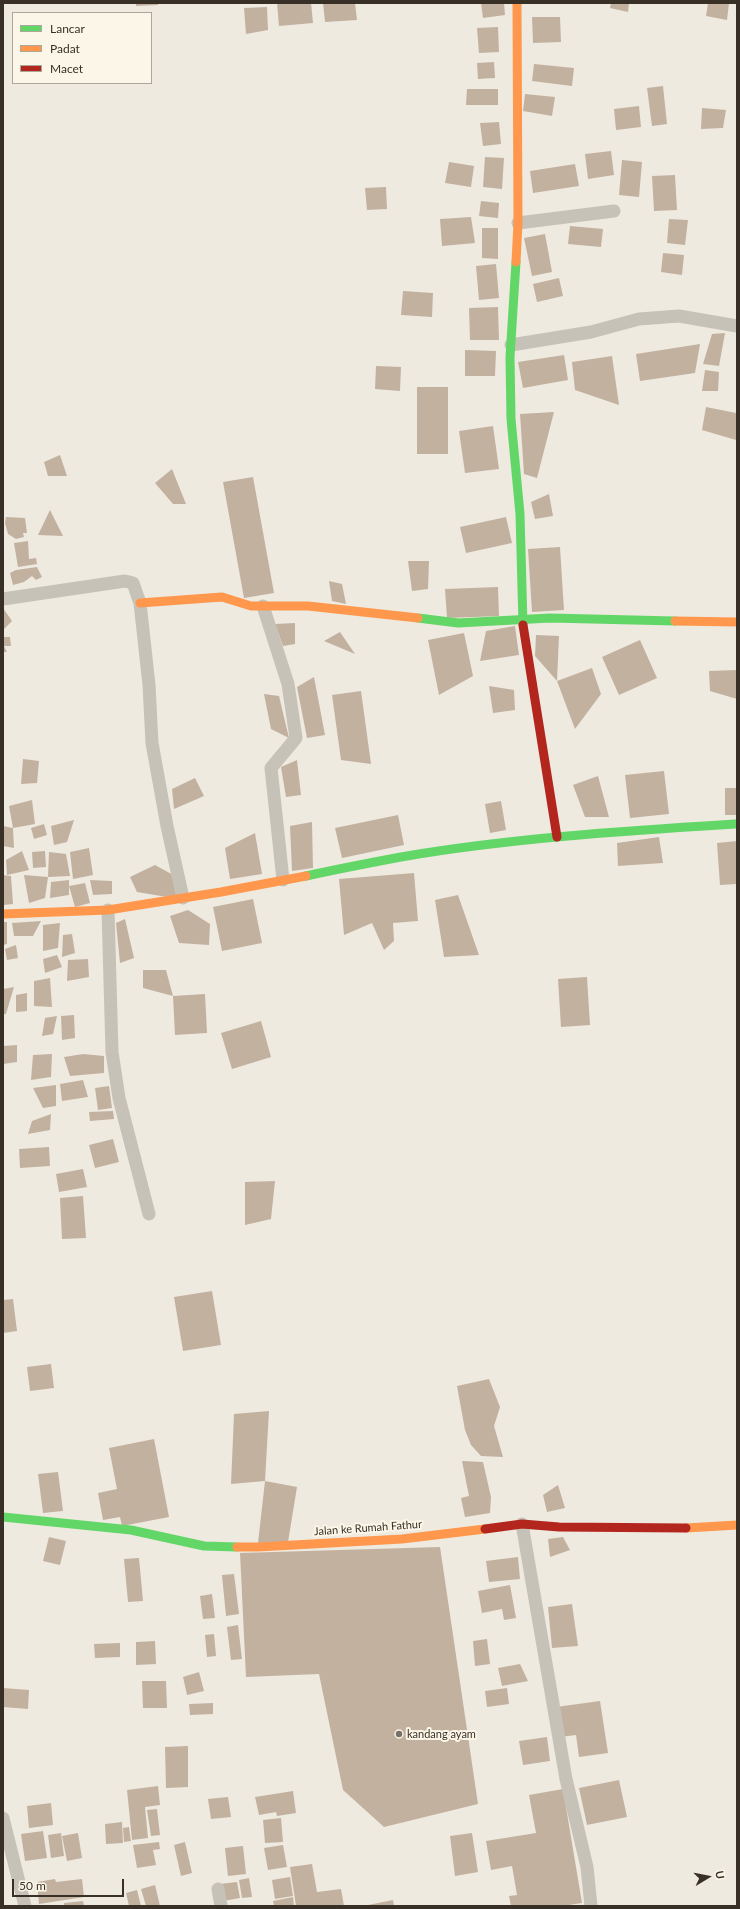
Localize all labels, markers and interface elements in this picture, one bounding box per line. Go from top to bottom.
legend [12,12,152,84]
text: Lancar [50,21,85,36]
text: Padat [50,41,80,56]
text: Macet [50,61,83,76]
street label: Jalan ke Rumah Fathur [314,1518,422,1538]
place label: kandang ayam [407,1727,476,1741]
marker: kandang ayam [394,1729,404,1739]
north arrow [688,1857,728,1897]
text: U [713,1870,727,1880]
scale bar [14,1871,126,1897]
text: 50 m [19,1878,46,1893]

